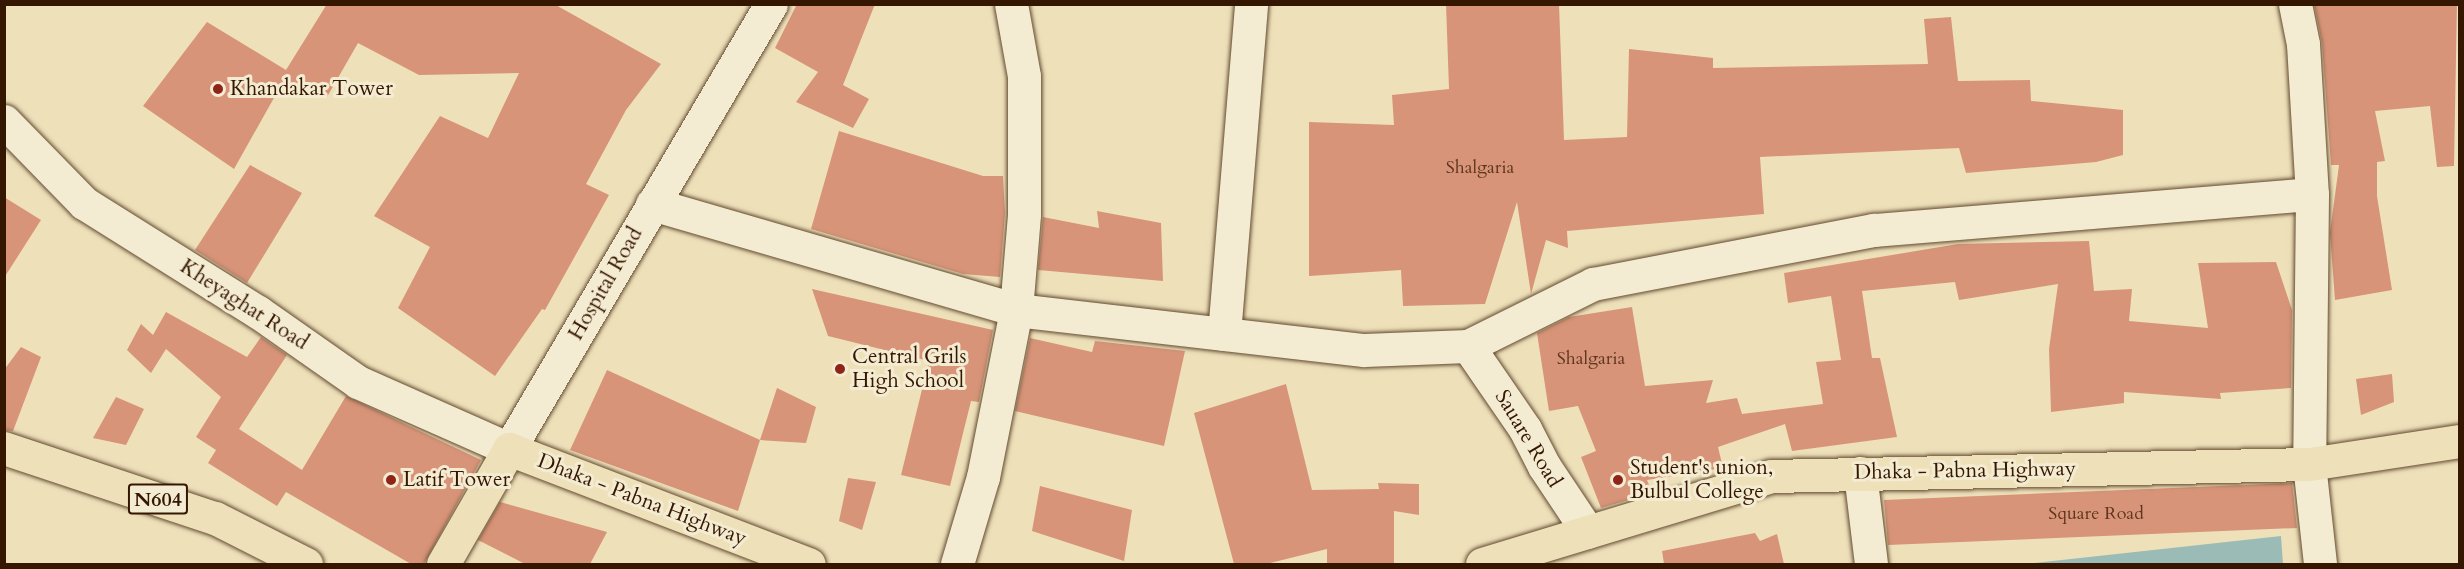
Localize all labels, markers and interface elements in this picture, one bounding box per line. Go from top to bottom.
place label: Khandakar Tower [230,76,393,102]
marker: Khandakar Tower [211,82,225,96]
house number: Shalgaria [1446,157,1514,179]
street label: Hospital Road [564,223,648,345]
street label: Kheyaghat Road [175,254,313,356]
place label: Central Grils High School [852,344,966,394]
house number: Shalgaria [1557,348,1625,370]
marker: Central Grils High School [833,362,847,376]
street label: Sauare Road [1489,386,1567,492]
street label: Dhaka - Pabna Highway [534,448,750,552]
place label: Student's union, Bulbul College [1630,455,1773,505]
street label: Dhaka - Pabna Highway [1854,456,2076,486]
place label: Latif Tower [403,467,510,493]
marker: Latif Tower [384,473,398,487]
marker: Student's union, Bulbul College [1611,473,1625,487]
road number: N604 [126,482,190,516]
house number: Square Road [2048,503,2144,525]

